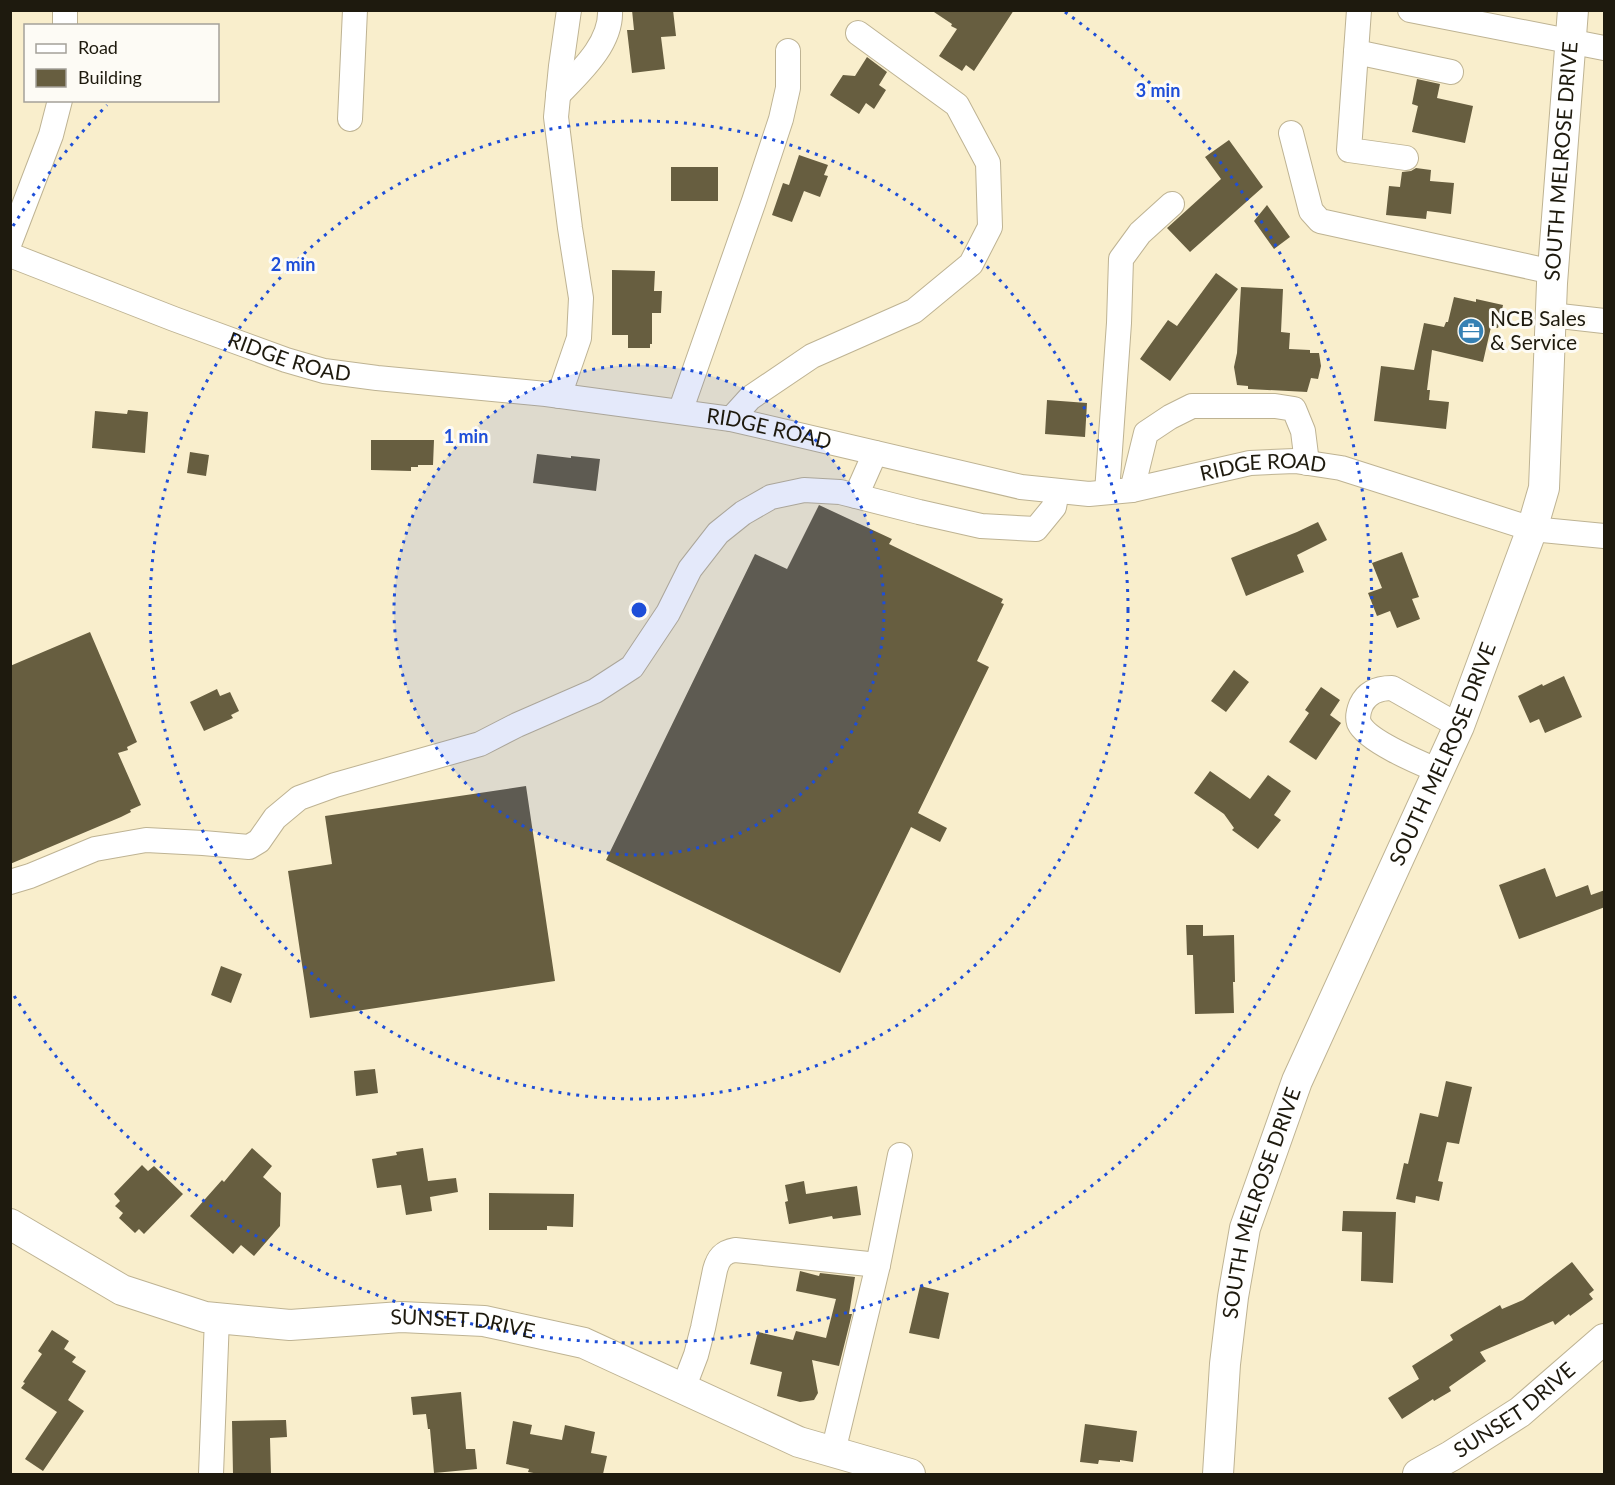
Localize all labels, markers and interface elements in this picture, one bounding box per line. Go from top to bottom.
legend [24,24,219,102]
text: Road [78,36,118,58]
street label: SOUTH MELROSE DRIVE [1538,40,1582,282]
text: Building [78,66,142,88]
text: 3 min [1136,79,1180,101]
text: 2 min [271,253,315,275]
place label: NCB Sales & Service [1490,305,1586,354]
office icon: NCB Sales & Service [1456,316,1486,346]
street label: RIDGE ROAD [225,326,353,385]
street label: RIDGE ROAD [705,402,834,453]
text: 1 min [444,425,488,447]
street label: RIDGE ROAD [1197,447,1328,485]
centre of rings [629,600,649,620]
street label: SOUTH MELROSE DRIVE [1383,638,1500,869]
street label: SOUTH MELROSE DRIVE [1217,1083,1305,1320]
street label: SUNSET DRIVE [390,1303,537,1343]
street label: SUNSET DRIVE [1448,1356,1579,1462]

